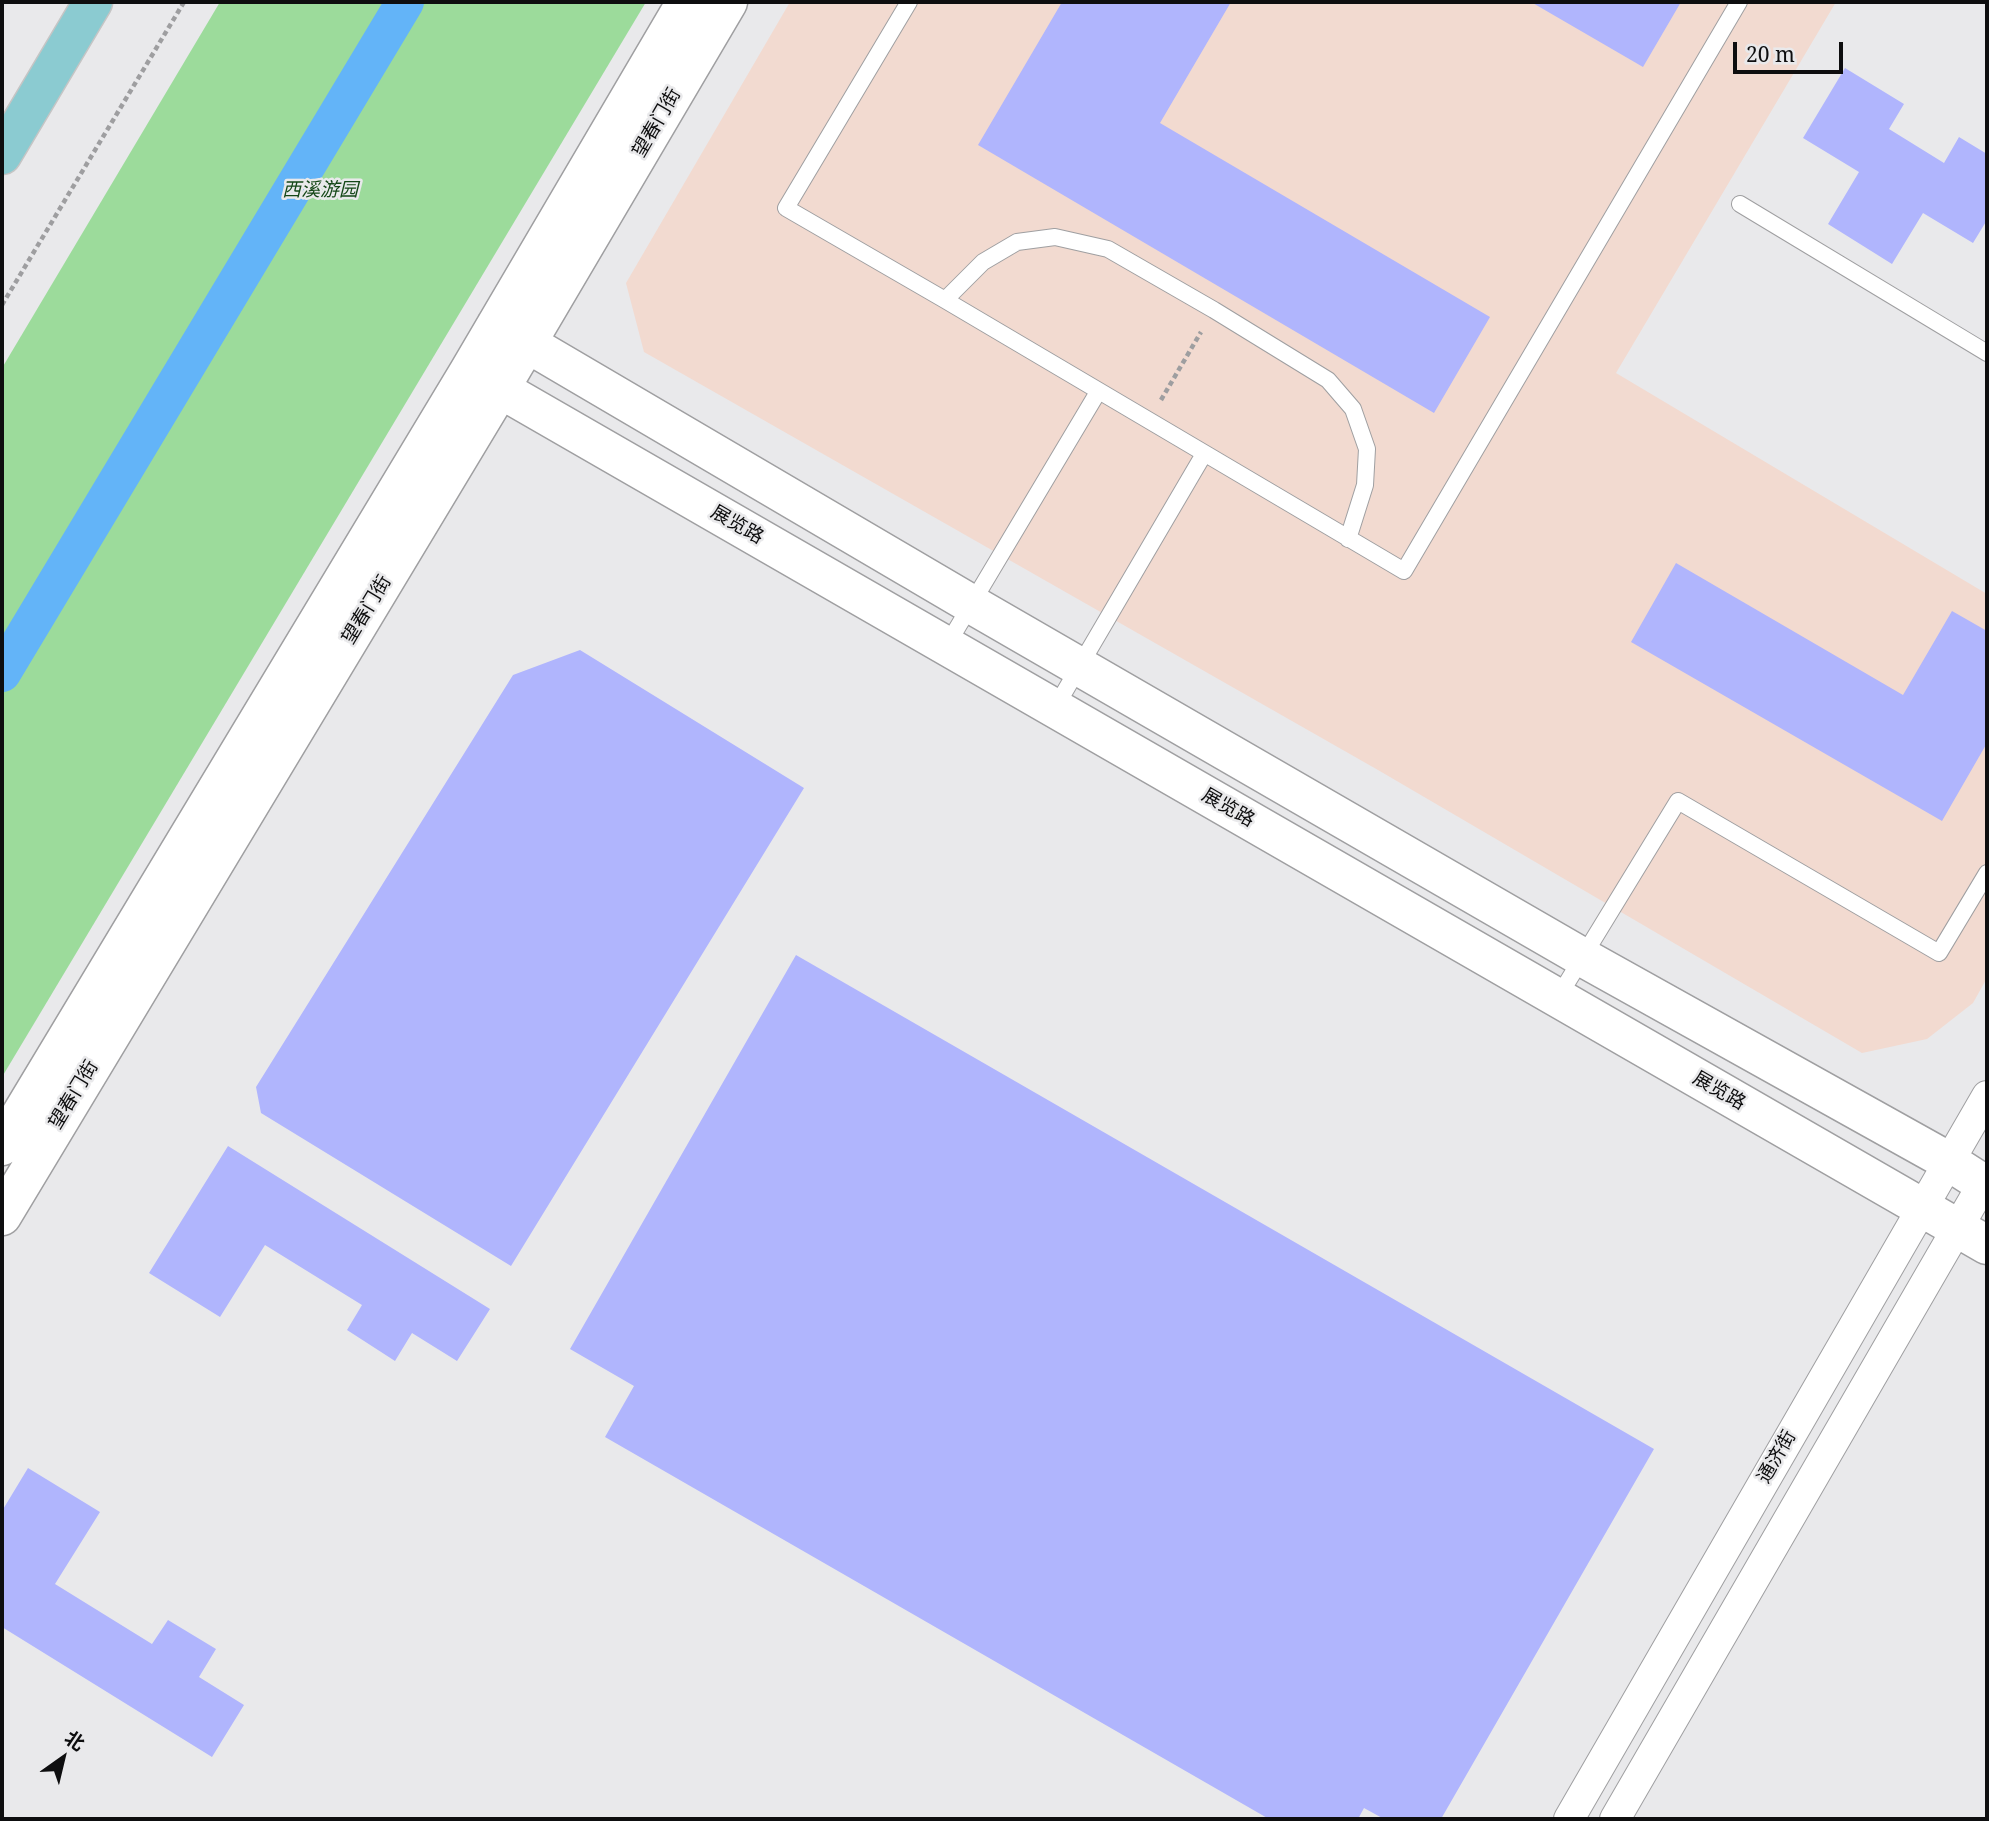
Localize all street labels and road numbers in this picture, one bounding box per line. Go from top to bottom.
street label: 望春门街 [628,84,686,162]
street label: 展览路 [707,501,767,549]
street label: 望春门街 [338,572,396,648]
street label: 展览路 [1198,784,1258,832]
street label: 望春门街 [45,1057,103,1133]
street label: 展览路 [1689,1067,1749,1115]
street label: 通济街 [1753,1427,1801,1487]

